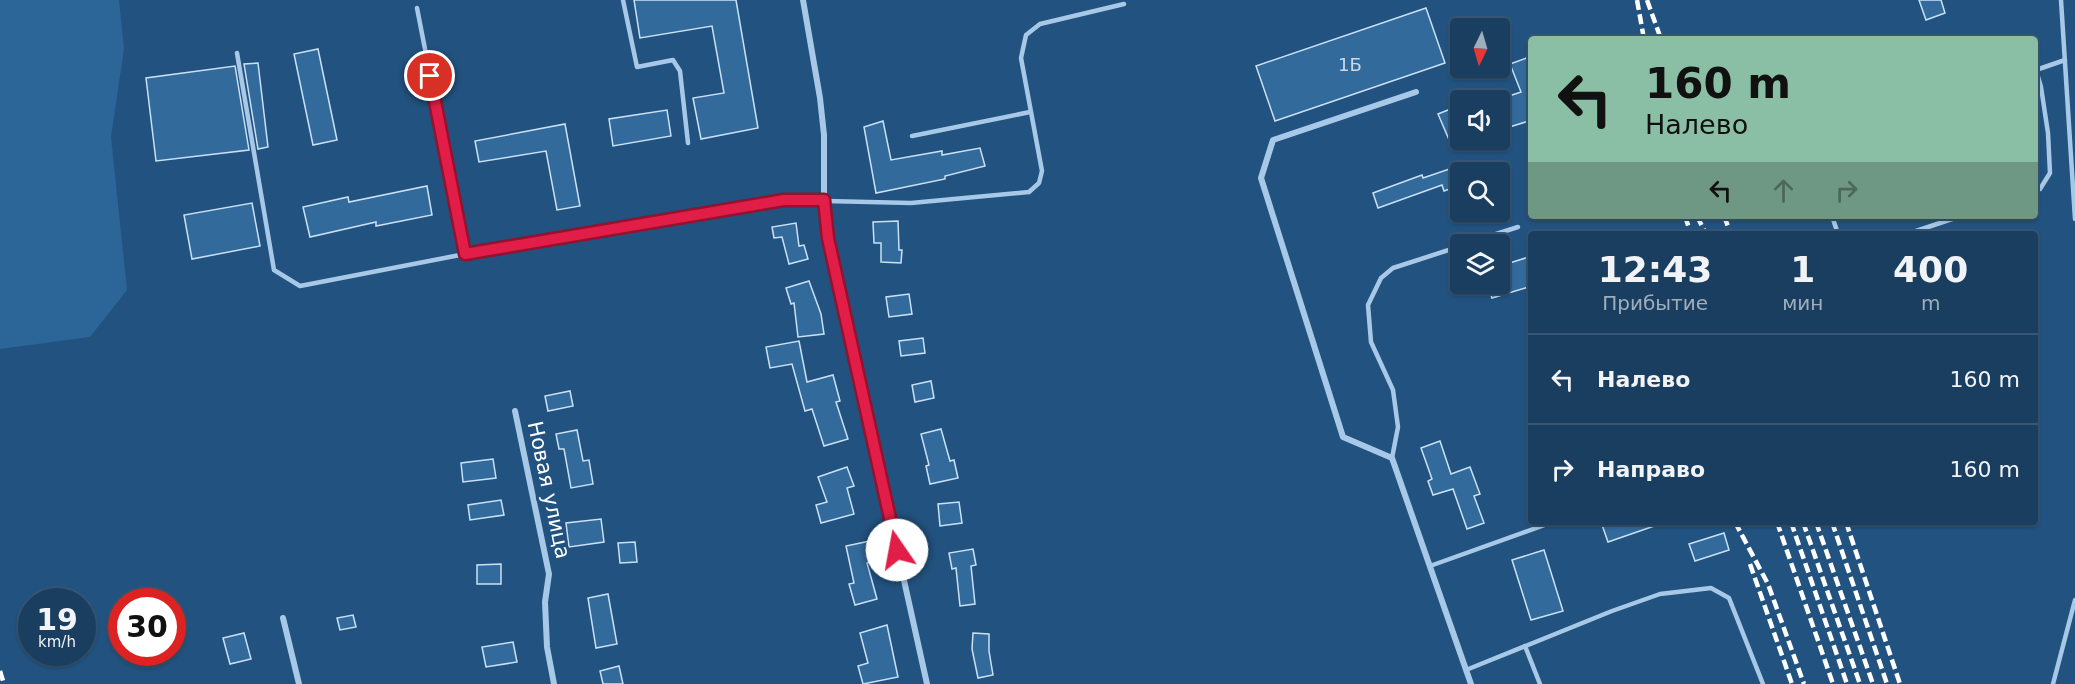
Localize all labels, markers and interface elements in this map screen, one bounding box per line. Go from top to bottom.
north arrow [1450,18,1510,78]
map controls [1450,18,1510,294]
pin [404,50,455,101]
house number: 1Б [1338,54,1362,75]
icon: arrive [413,59,446,92]
text: 160 m [1645,59,1791,108]
icon: left [1546,60,1624,138]
button: sound [1450,90,1510,150]
text: Налево [1645,109,1748,140]
button: search [1450,162,1510,222]
icon: left [1704,174,1737,207]
icon: ahead [1767,174,1800,207]
icon: right [1830,174,1863,207]
button: layers [1450,234,1510,294]
text: 12:43 [1598,249,1712,290]
text: 1 [1790,249,1815,290]
text: 400 [1893,249,1968,290]
text: Прибытие [1602,291,1708,315]
text: мин [1782,291,1823,315]
text: m [1921,291,1940,315]
icon: left [1546,363,1579,396]
text: Налево [1597,367,1690,392]
text: 160 m [1950,367,2020,392]
street label: Новая улица [523,419,575,561]
icon: right [1546,453,1579,486]
text: Направо [1597,457,1705,482]
text: 160 m [1950,457,2020,482]
position arrow [865,518,929,582]
speed limit sign: 30 [108,588,186,666]
text: 19 [36,602,78,637]
text: km/h [38,633,76,651]

